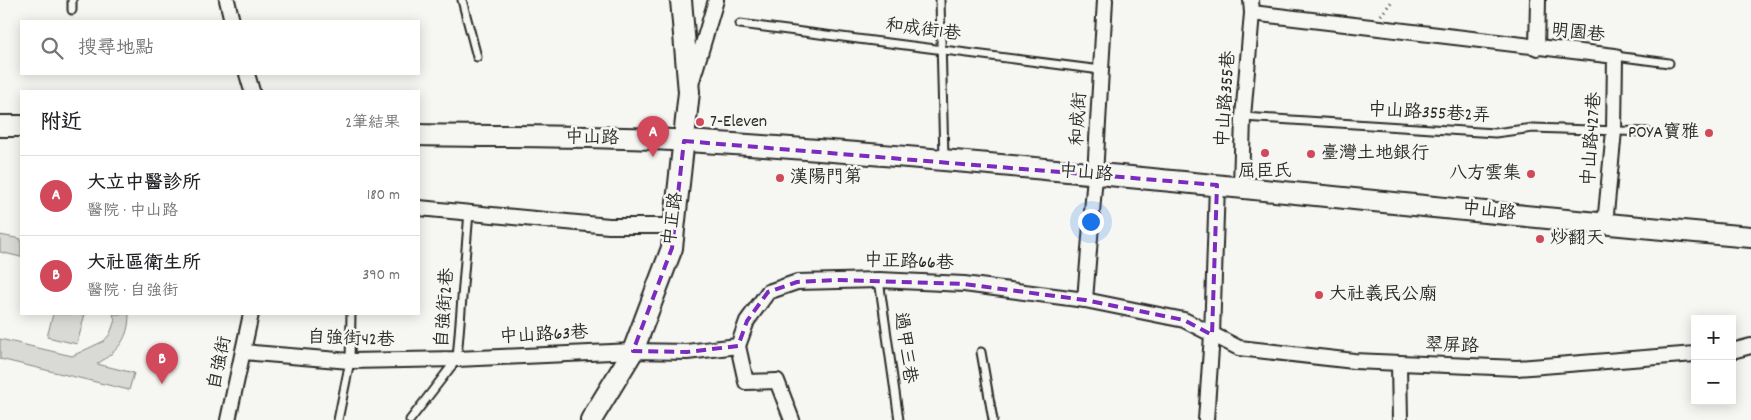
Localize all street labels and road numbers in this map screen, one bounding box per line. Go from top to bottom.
street label: 和成街1巷 [884,14,962,48]
street label: 明園巷 [1550,19,1606,49]
street label: 中山路355巷 [1211,50,1243,148]
street label: 和成街 [1066,91,1094,147]
street label: 中山路427巷 [1577,91,1609,187]
street label: 中山路355巷2弄 [1367,98,1491,130]
street label: 中山路 [565,126,619,152]
street label: 中山路 [1058,159,1114,189]
street label: 中正路 [658,191,690,247]
street label: 中山路 [1461,197,1517,227]
street label: 中正路66巷 [864,249,954,277]
street label: 自強街2巷 [431,267,461,349]
street label: 過甲三巷 [887,311,921,385]
street label: 中山路63巷 [499,321,589,351]
street label: 自強街42巷 [307,326,395,354]
street label: 自強街 [203,334,239,392]
street label: 翠屏路 [1425,334,1479,360]

